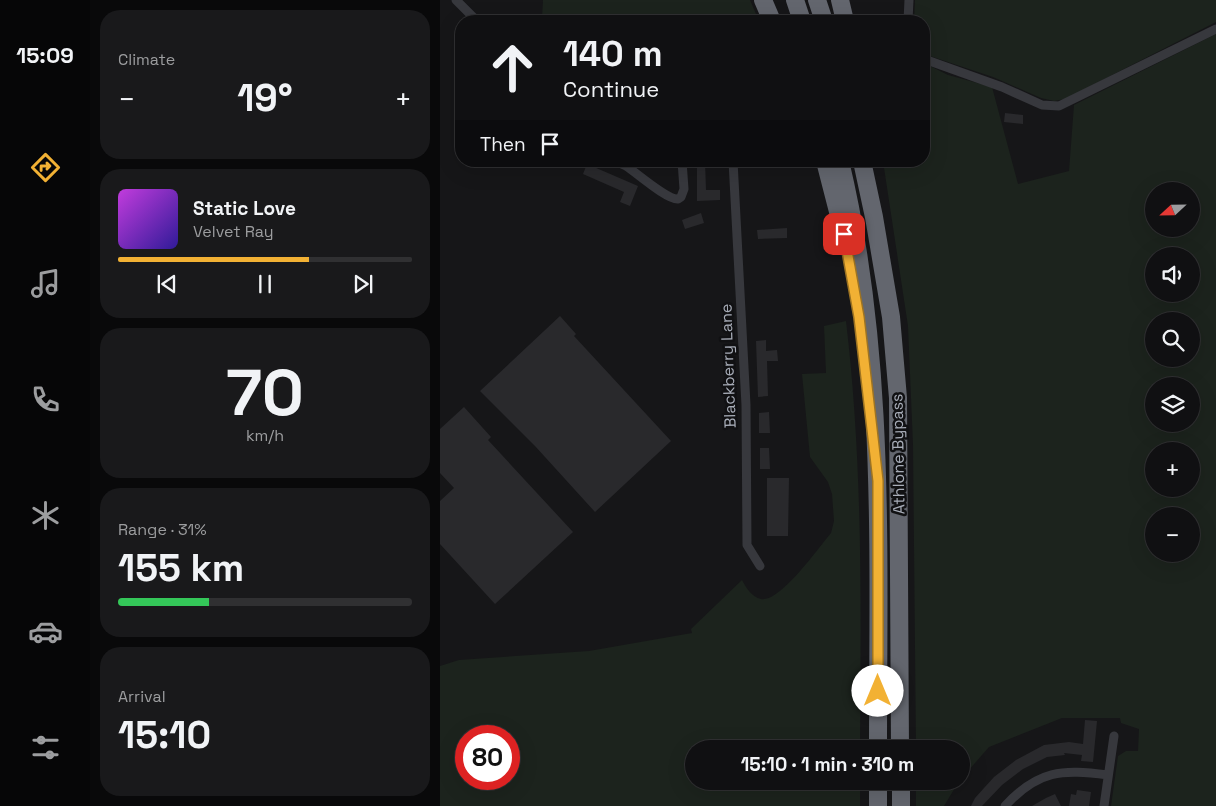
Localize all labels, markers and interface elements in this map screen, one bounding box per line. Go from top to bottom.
text: 140 m [563,32,663,76]
icon: ahead [480,35,545,100]
text: 15:09 [16,41,74,69]
text: Climate [118,49,175,70]
text: 19° [237,74,293,122]
text: Continue [563,75,659,103]
text: − [118,81,135,117]
text: + [395,81,412,117]
icon: arrive [536,130,564,158]
text: Then [480,132,526,157]
icon: directions [28,150,63,185]
north arrow [1145,182,1200,238]
map controls [1145,182,1200,562]
text: Static Love [193,196,296,221]
pin [823,213,865,255]
icon: arrive [830,220,858,248]
text: Velvet Ray [193,221,274,242]
button: sound [1145,247,1200,302]
icon: music [28,266,63,301]
icon: previous [153,270,181,298]
icon: pause [251,270,279,298]
icon: next [349,270,377,298]
street label: Blackberry Lane [715,303,741,429]
button: search [1145,312,1200,367]
text: 70 [226,351,304,434]
button: layers [1145,377,1200,432]
icon: phone [28,382,63,417]
street label: Athlone Bypass [886,393,910,515]
text: km/h [246,425,284,446]
button: + [1145,442,1200,497]
icon: climate [28,498,63,533]
button: − [1145,507,1200,562]
text: Range · 31% [118,519,207,540]
text: 155 km [118,544,244,592]
icon: car [28,614,63,649]
position arrow [851,664,903,716]
text: Arrival [118,686,166,707]
text: 15:10 [118,711,211,759]
speed limit sign: 80 [455,725,520,790]
icon: filters [28,730,63,765]
text: 15:10 · 1 min · 310 m [741,752,914,777]

